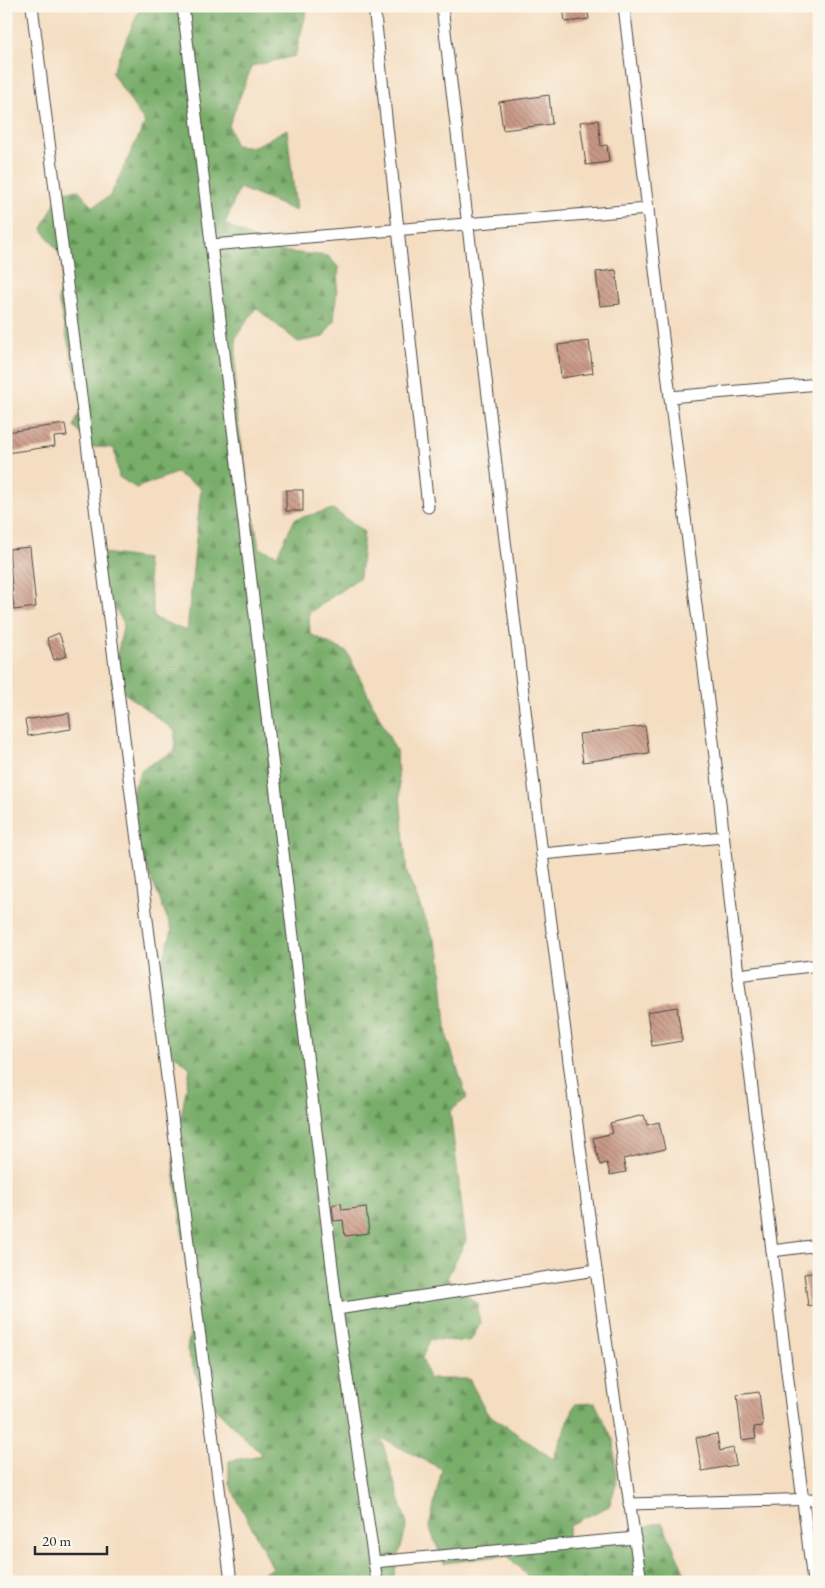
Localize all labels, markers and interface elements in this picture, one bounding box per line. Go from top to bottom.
scale bar [35,1523,108,1555]
text: 20 m [42,1531,71,1550]

